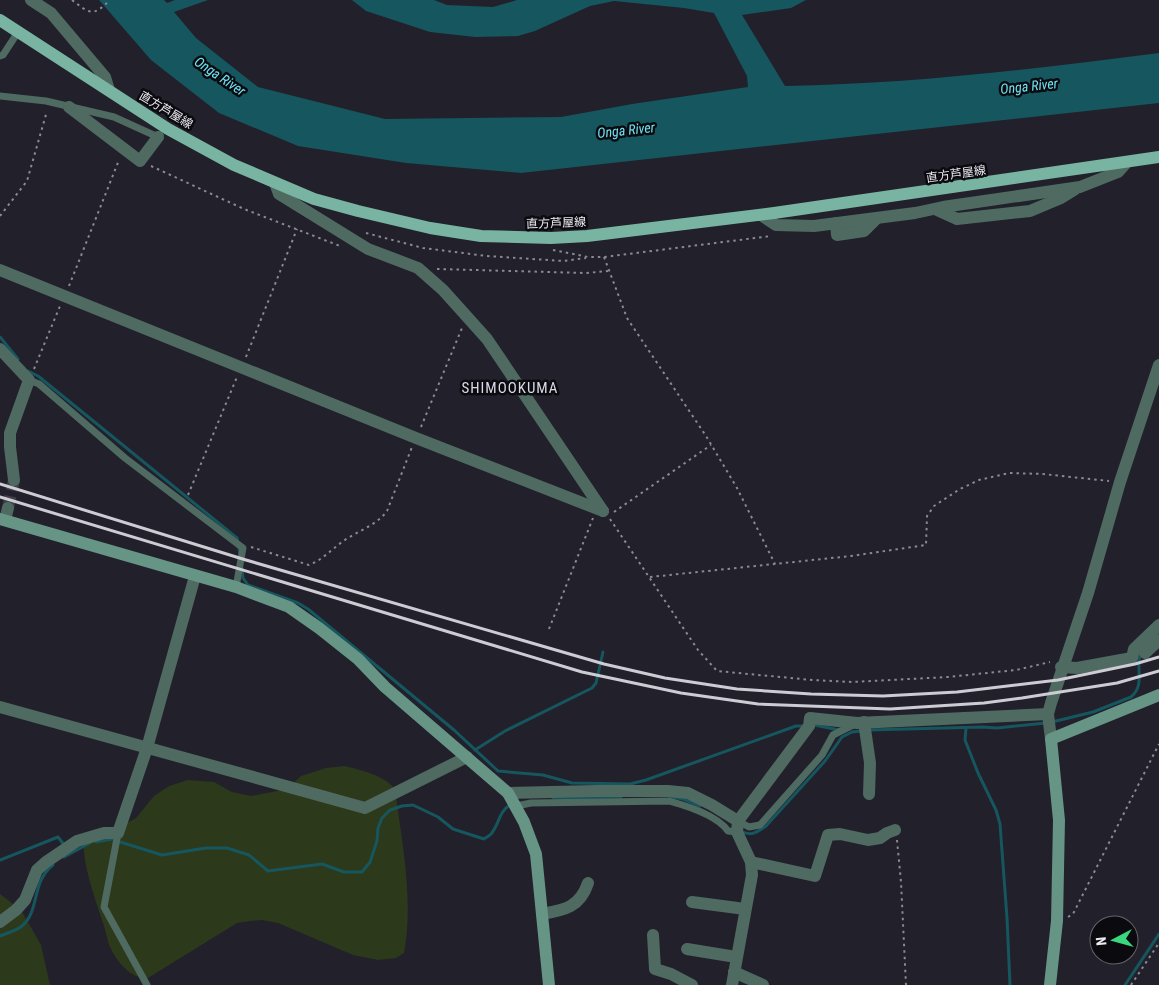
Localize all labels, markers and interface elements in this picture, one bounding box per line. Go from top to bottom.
water label: Onga River [192,53,249,99]
water label: Onga River [999,75,1059,97]
street label: 直方芦屋線 [137,89,195,131]
water label: Onga River [596,119,656,141]
street label: 直方芦屋線 [925,163,987,185]
street label: 直方芦屋線 [526,215,586,231]
district label: SHIMOOKUMA [462,379,558,397]
north arrow [1089,915,1139,965]
text: N [1093,936,1109,946]

